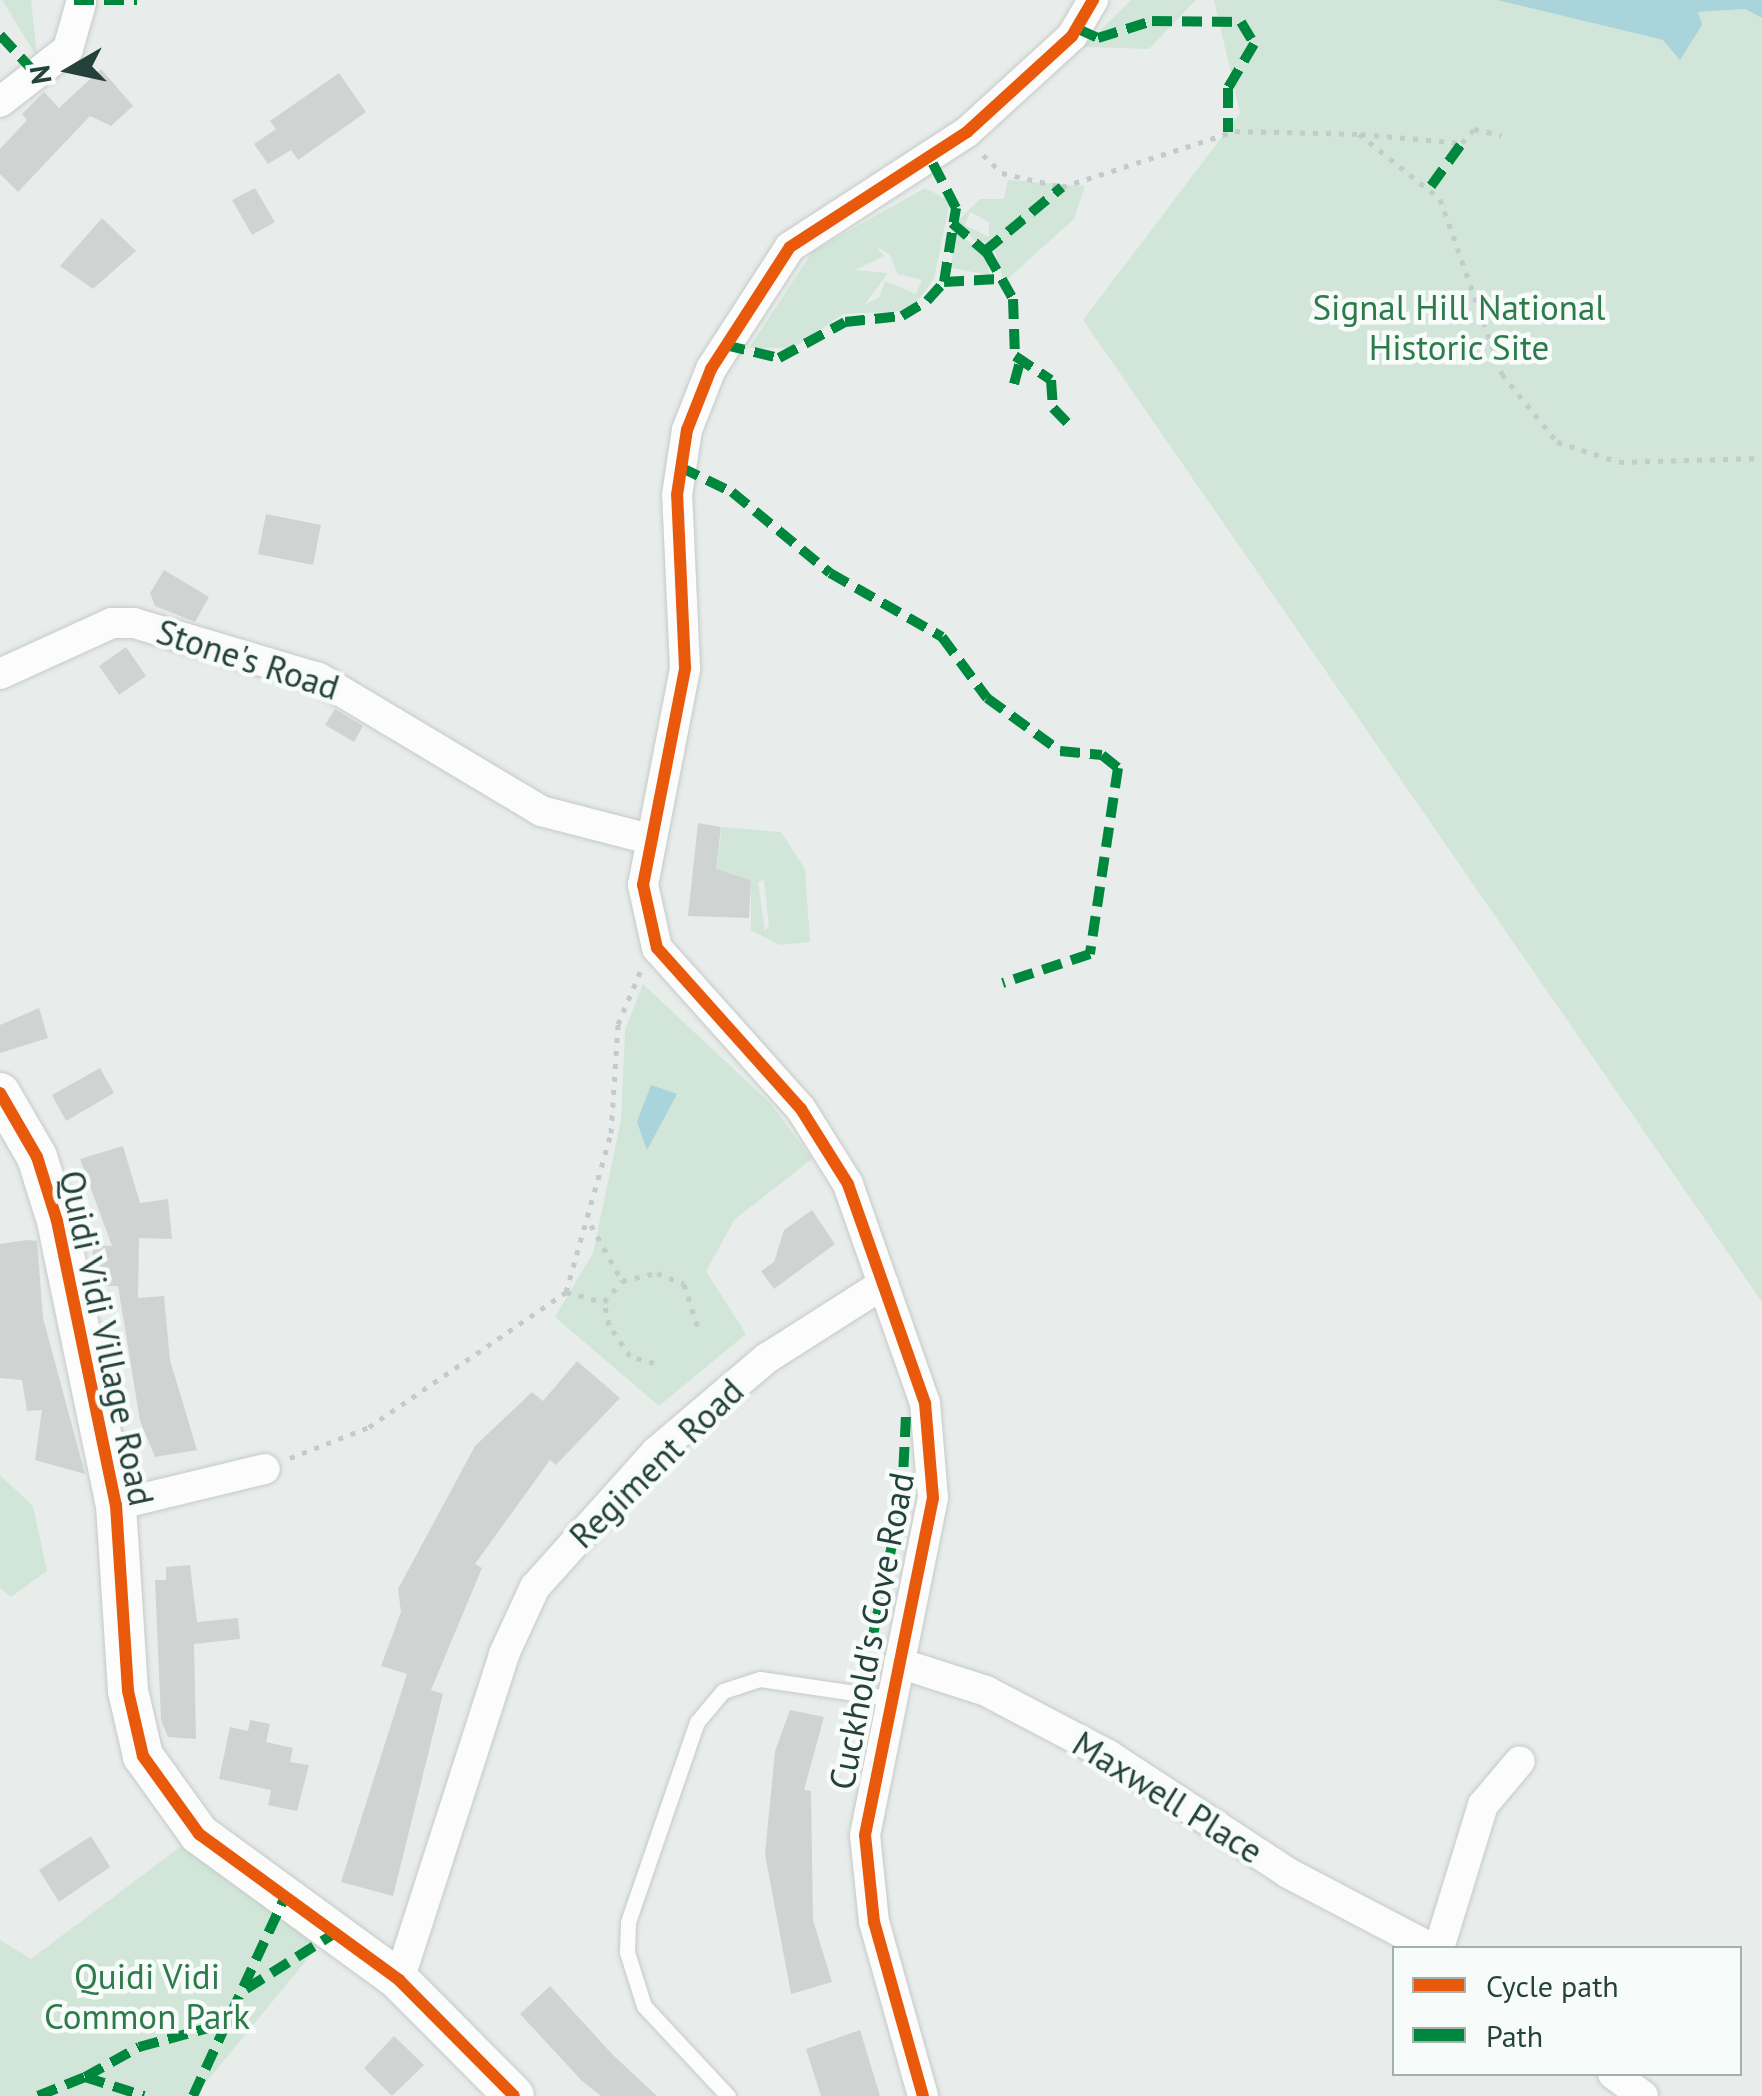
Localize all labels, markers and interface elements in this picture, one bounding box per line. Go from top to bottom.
north arrow [20,20,120,120]
text: N [20,63,60,87]
park label: Signal Hill National Historic Site [1312,286,1606,368]
street label: Stone's Road [152,610,344,708]
street label: Quidi Vidi Village Road [51,1166,163,1510]
street label: Regiment Road [560,1370,752,1556]
street label: Cuckhold's Cove Road [820,1469,922,1793]
street label: Maxwell Place [1065,1722,1271,1872]
legend [1392,1946,1742,2076]
park label: Quidi Vidi Common Park [44,1955,250,2037]
text: Cycle path [1486,1966,1619,2005]
text: Path [1486,2016,1543,2055]

